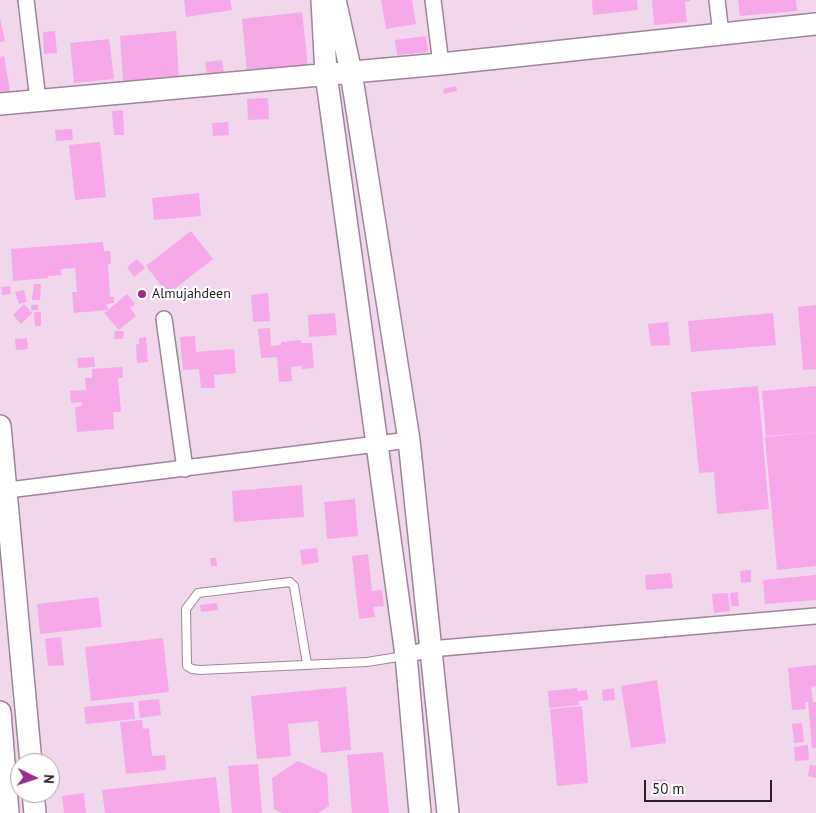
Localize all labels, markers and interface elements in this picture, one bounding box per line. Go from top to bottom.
place label: Almujahdeen [152,286,231,302]
marker: Almujahdeen [136,288,148,300]
north arrow [10,753,60,803]
scale bar [646,770,774,802]
text: N [40,774,58,784]
text: 50 m [652,779,685,798]

